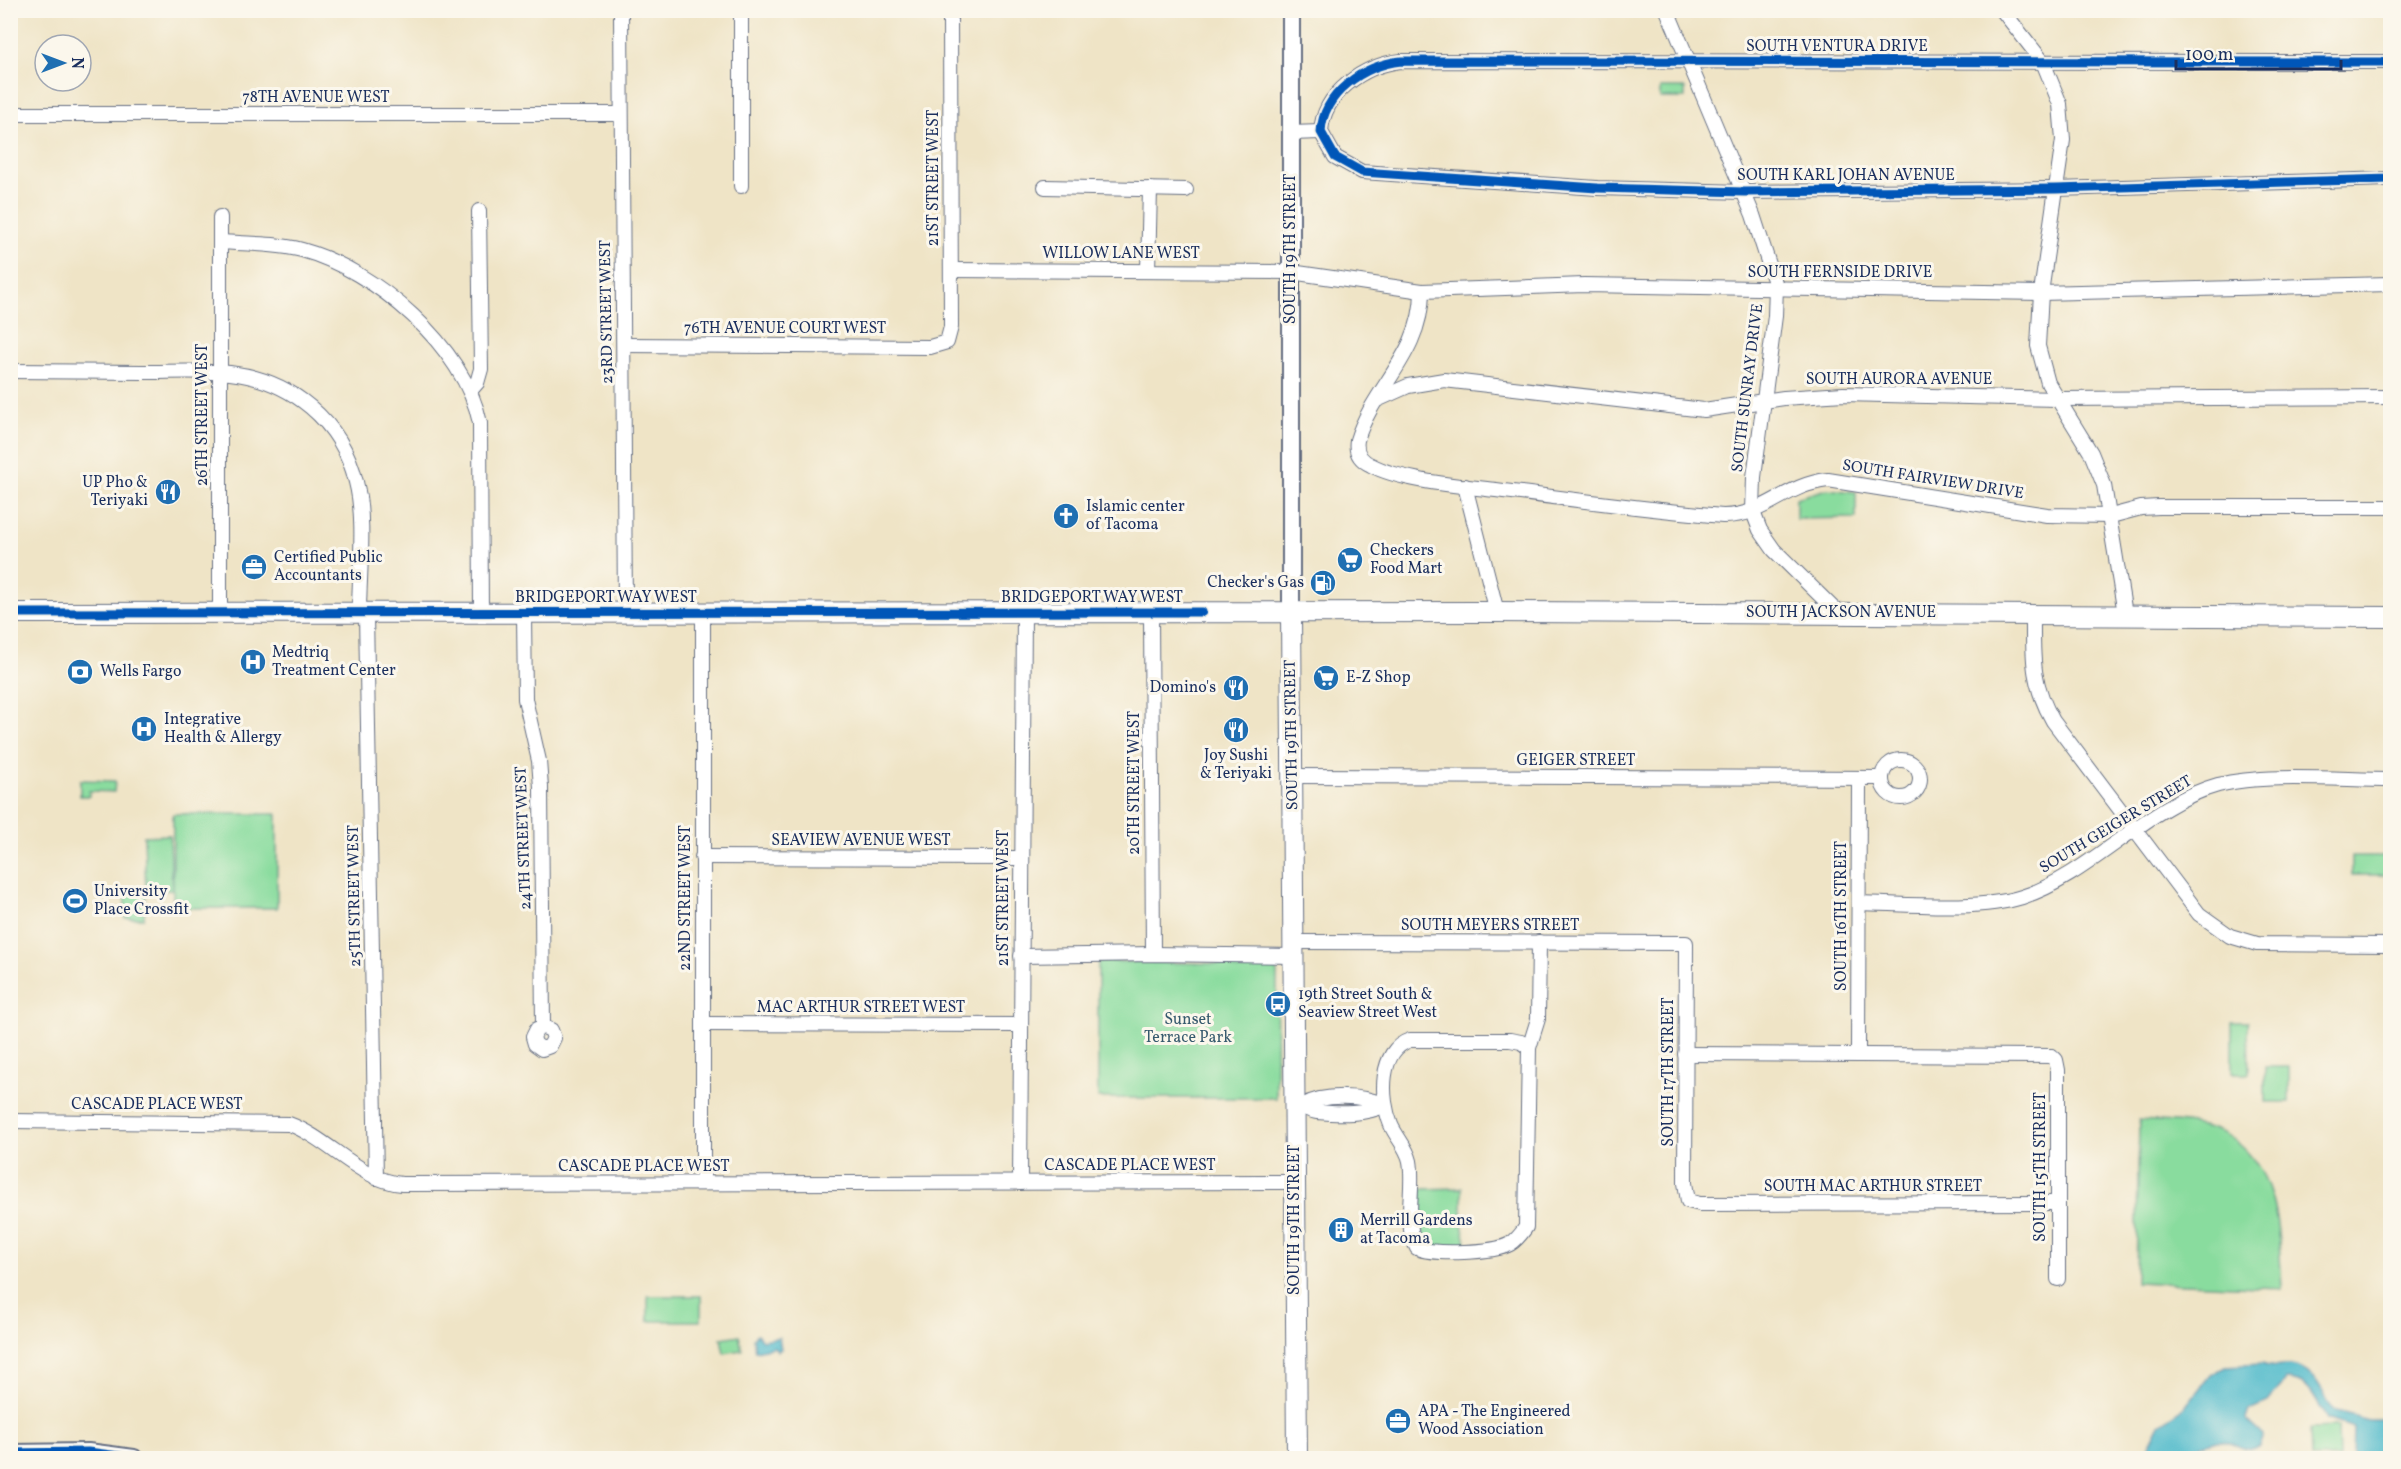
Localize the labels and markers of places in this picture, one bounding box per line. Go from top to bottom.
place label: UP Pho & Teriyaki [82,472,148,512]
restaurant icon: UP Pho & Teriyaki [153,477,183,507]
place label: Islamic center of Tacoma [1086,496,1185,536]
church icon: Islamic center of Tacoma [1051,501,1081,531]
place label: Checkers Food Mart [1370,540,1443,580]
supermarket icon: Checkers Food Mart [1335,545,1365,575]
place label: Certified Public Accountants [274,547,383,587]
office icon: Certified Public Accountants [239,552,269,582]
fuel station icon: Checker's Gas [1308,568,1338,598]
place label: Checker's Gas [1207,572,1304,594]
place label: Medtriq Treatment Center [272,642,396,682]
hospital icon: Medtriq Treatment Center [238,647,268,677]
bank icon: Wells Fargo [65,657,95,687]
place label: Wells Fargo [100,661,182,683]
supermarket icon: E-Z Shop [1311,663,1341,693]
place label: E-Z Shop [1346,667,1411,689]
restaurant icon: Domino's [1221,673,1251,703]
place label: Domino's [1150,677,1216,699]
place label: Integrative Health & Allergy [164,709,282,749]
hospital icon: Integrative Health & Allergy [129,714,159,744]
restaurant icon: Joy Sushi & Teriyaki [1221,715,1251,745]
place label: Joy Sushi & Teriyaki [1200,745,1272,785]
place label: University Place Crossfit [94,881,189,921]
sports icon: University Place Crossfit [60,886,90,916]
place label: 19th Street South & Seaview Street West [1298,984,1438,1024]
bus stop icon: 19th Street South & Seaview Street West [1263,989,1293,1019]
place label: Merrill Gardens at Tacoma [1360,1210,1473,1250]
building icon: Merrill Gardens at Tacoma [1326,1215,1356,1245]
place label: APA - The Engineered Wood Association [1418,1401,1571,1441]
office icon: APA - The Engineered Wood Association [1383,1406,1413,1436]

